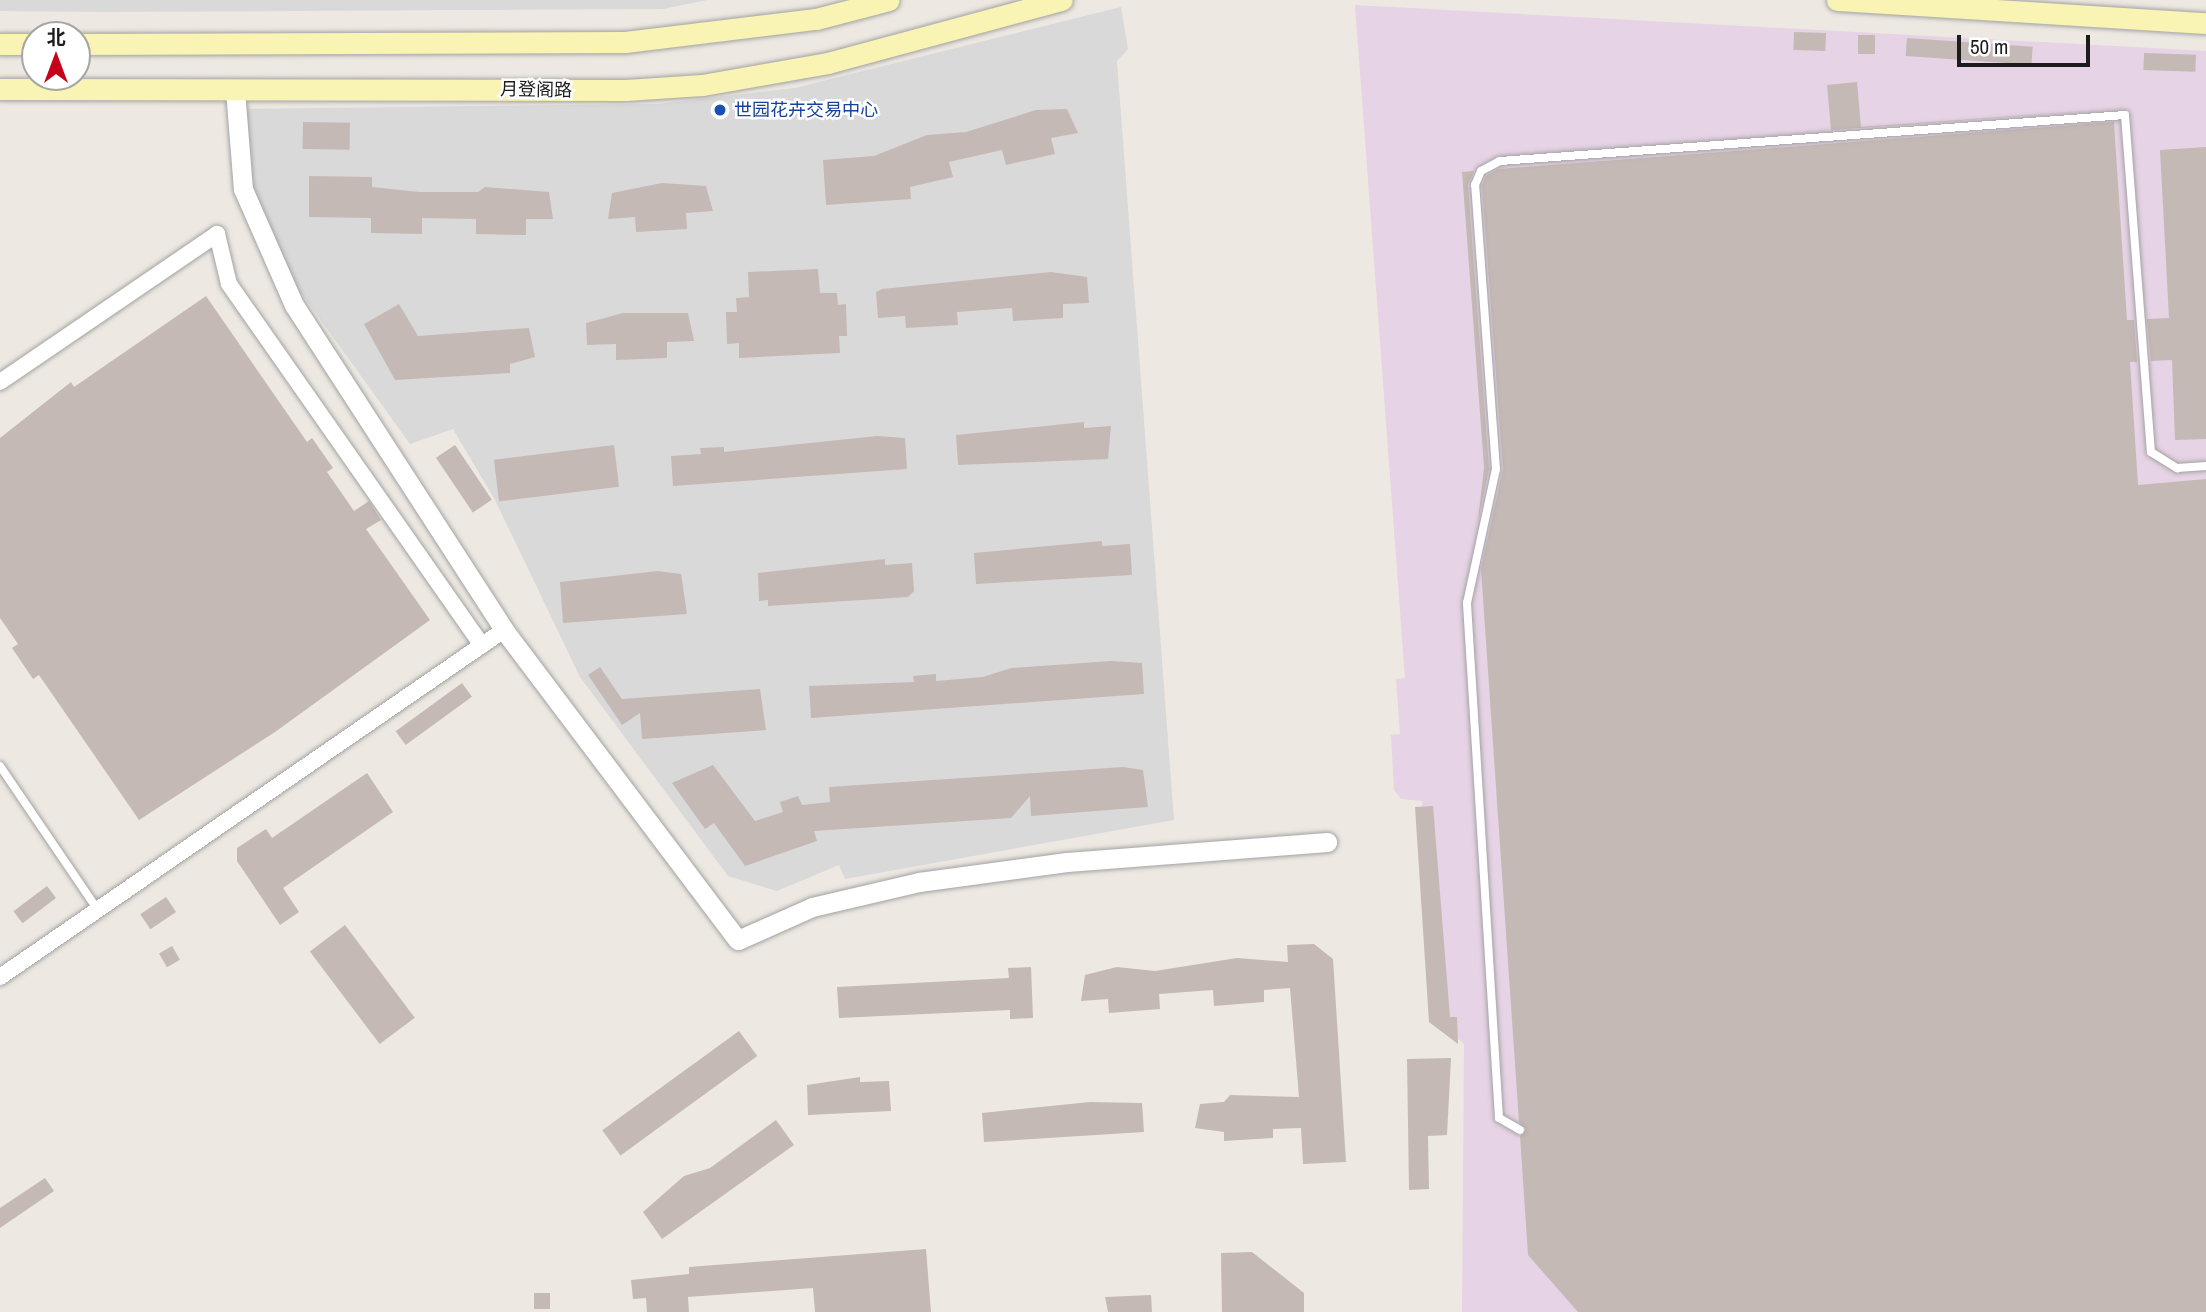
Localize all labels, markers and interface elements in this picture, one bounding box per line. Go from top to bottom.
north arrow [21,21,91,91]
scale bar [1961,21,2094,65]
text: 北 [46,24,66,50]
text: 50 m [1970,32,2008,61]
street label: 月登阁路 [500,79,572,101]
place label: 世园花卉交易中心 [734,99,878,121]
marker: 世园花卉交易中心 [712,102,728,118]

